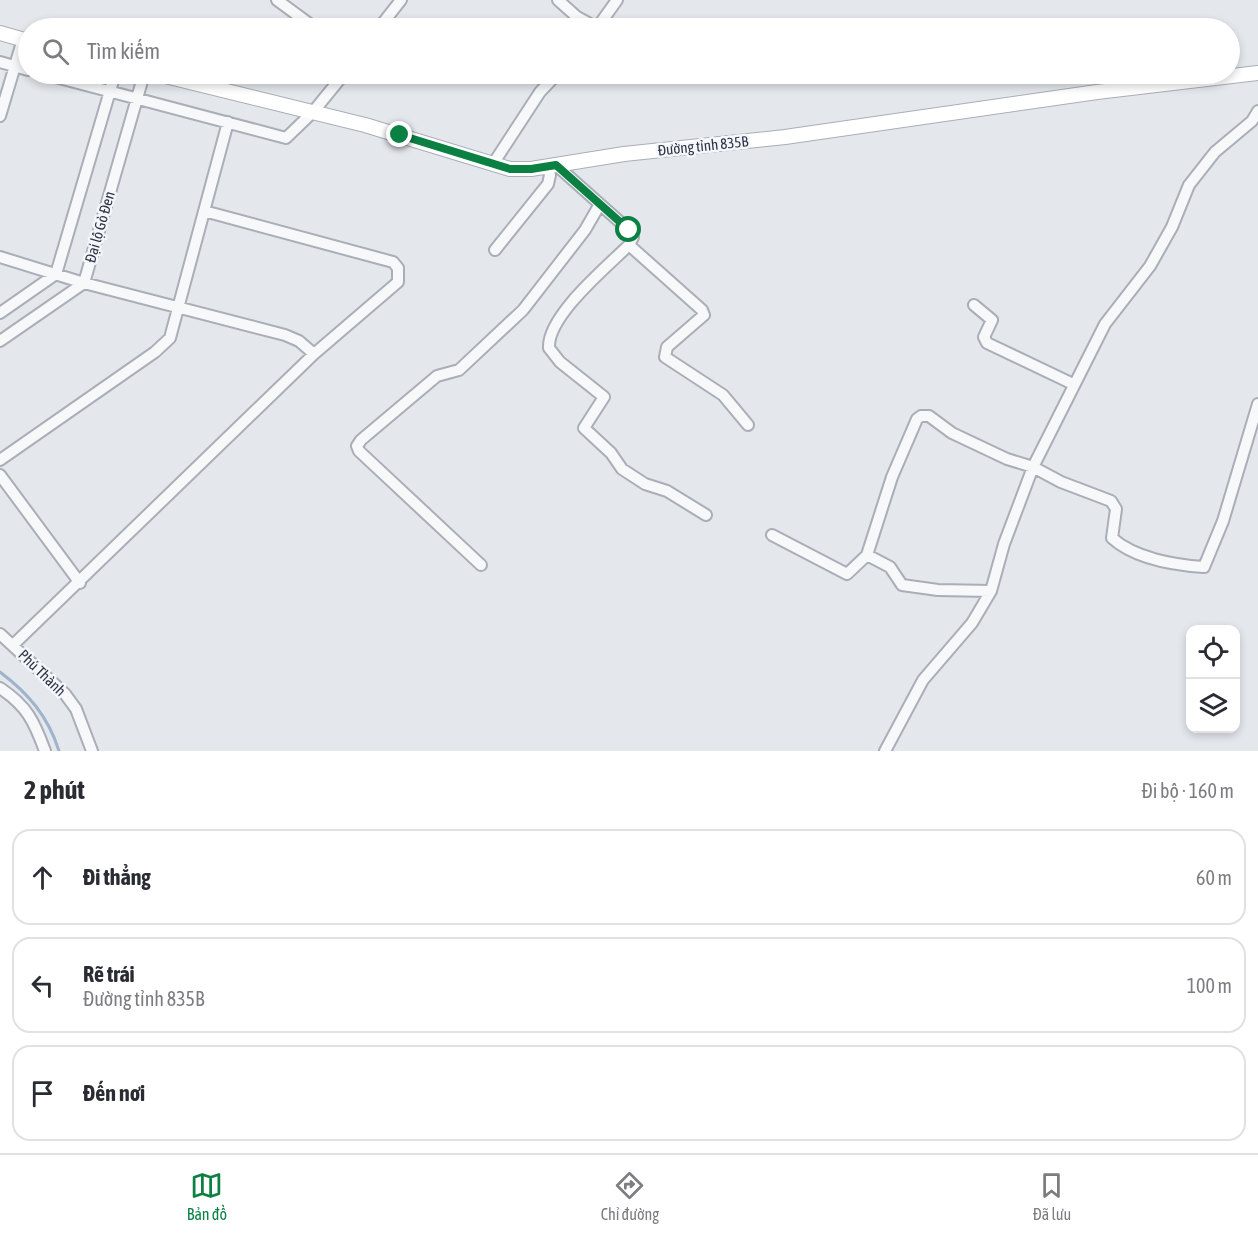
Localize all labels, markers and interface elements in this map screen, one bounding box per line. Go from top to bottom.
search box [18,18,1240,84]
icon: search [39,35,72,68]
text: Tìm kiếm [87,38,160,64]
route end [386,121,412,147]
street label: Đường tỉnh 835B [657,132,749,159]
street label: Đại lộ Gò Đen [81,189,118,264]
route start [615,216,641,242]
map controls [1186,625,1240,733]
button: locate [1186,625,1240,679]
street label: Phú Thành [15,646,69,699]
button: layers [1186,679,1240,733]
text: 2 phút [24,775,85,805]
text: Đi bộ · 160 m [1141,779,1234,802]
icon: ahead [26,861,59,894]
text: Đi thẳng [83,864,151,890]
text: 60 m [1196,866,1232,889]
text: Rẽ trái [83,961,135,987]
icon: left [26,969,59,1002]
text: 100 m [1187,974,1232,997]
text: Đường tỉnh 835B [83,987,204,1010]
icon: arrive [26,1077,59,1110]
text: Đến nơi [83,1080,145,1106]
tab: Bản đồ [187,1169,227,1223]
tab: Chỉ đường [601,1169,659,1223]
tab: Đã lưu [1033,1169,1071,1223]

